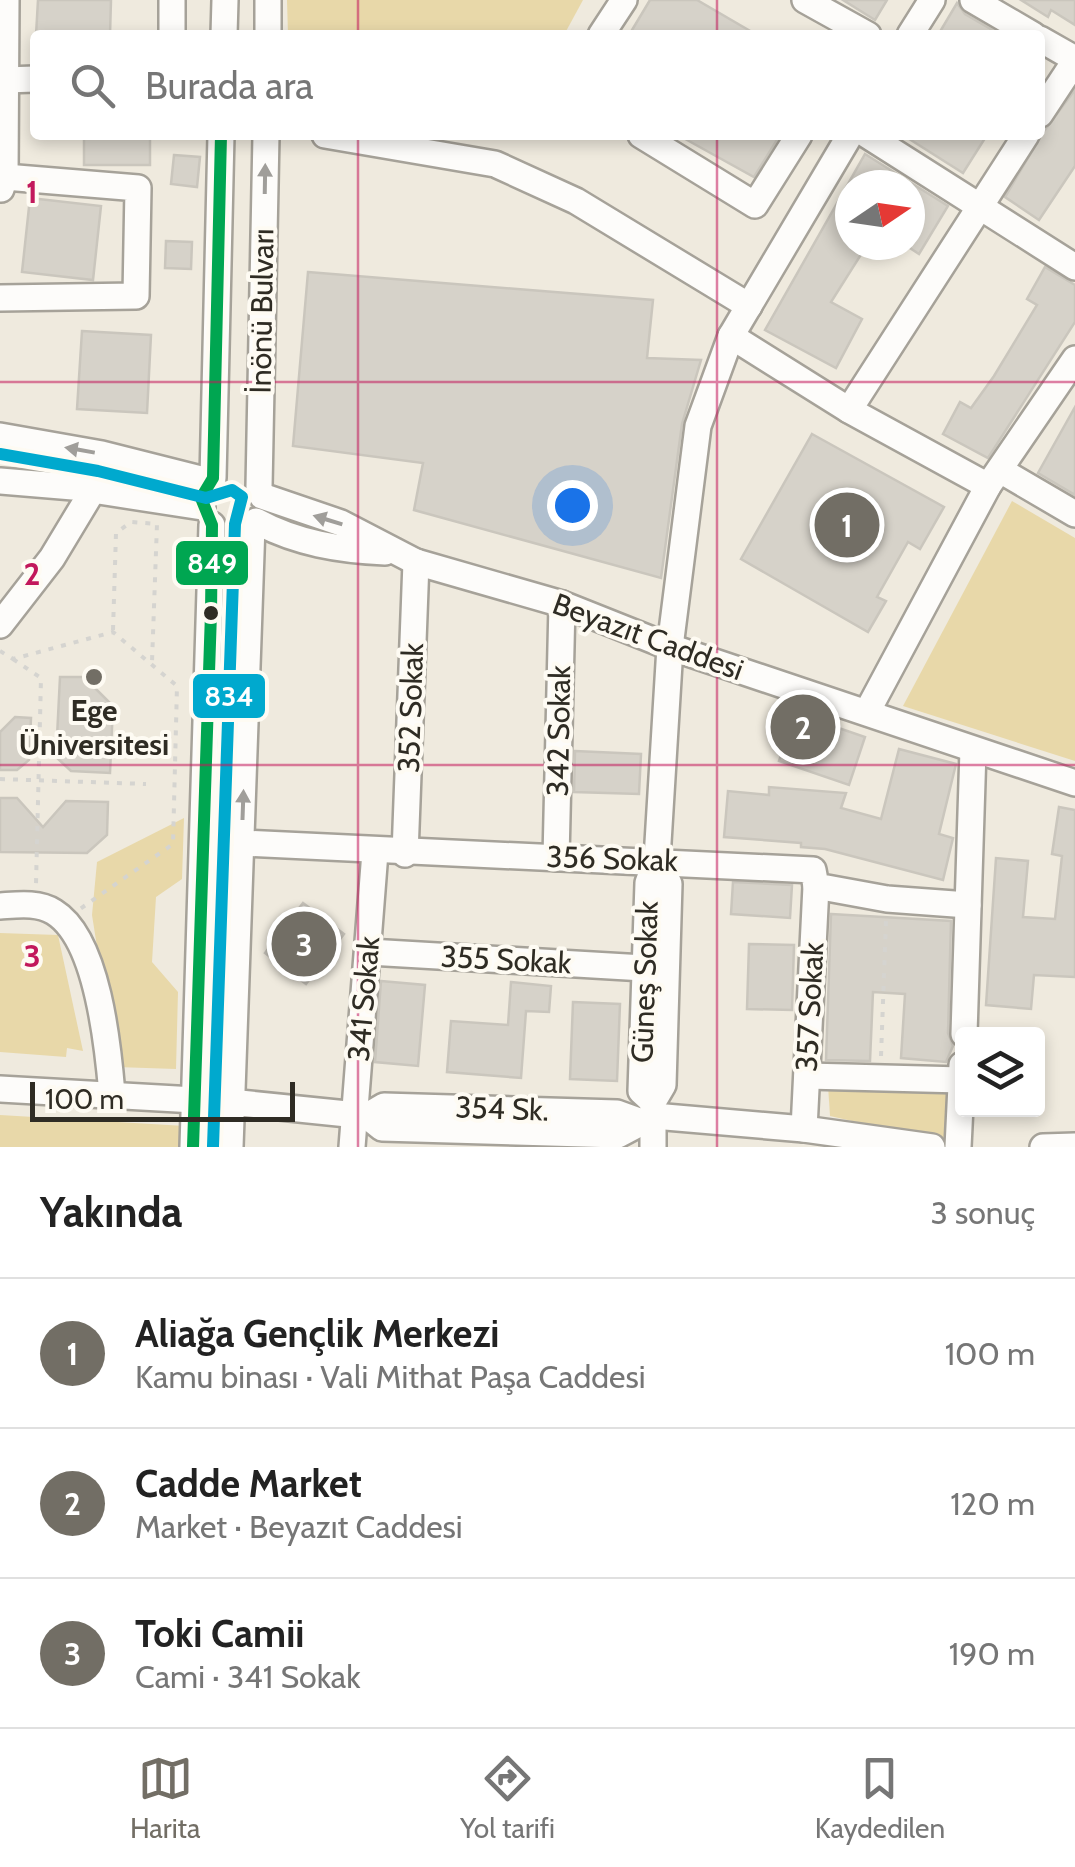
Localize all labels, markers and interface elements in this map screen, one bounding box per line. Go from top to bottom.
search box [30,30,1045,140]
icon: search [65,58,120,113]
text: Burada ara [145,62,314,109]
one-way arrow [257,163,273,195]
north arrow [835,170,925,260]
text: 1 [26,172,38,211]
street label: İnönü Bulvarı [242,228,281,394]
one-way arrow [64,442,96,457]
your location [547,480,598,531]
pin: 1 [814,488,880,562]
one-way arrow [312,512,343,527]
line badge: 849 [174,539,250,587]
text: 849 [187,546,237,580]
text: 2 [24,554,40,593]
street label: Beyazıt Caddesi [548,585,749,688]
unlabelled marker [201,603,221,623]
street label: 352 Sokak [390,642,431,774]
street label: 342 Sokak [539,665,578,797]
marker: Ege Üniversitesi [83,666,105,688]
line badge: 834 [191,672,267,720]
text: 834 [204,679,254,713]
pin: 2 [770,690,836,764]
place label: Ege Üniversitesi [19,692,169,763]
one-way arrow [236,788,252,820]
street label: 356 Sokak [546,838,679,879]
street label: Güneş Sokak [623,900,666,1064]
pin: 3 [272,906,336,982]
street label: 341 Sokak [340,934,387,1063]
text: 3 [23,936,41,975]
street label: 355 Sokak [440,938,573,981]
street label: 357 Sokak [788,941,831,1073]
map controls [955,1027,1045,1117]
button: layers [955,1027,1045,1117]
scale bar [30,1077,295,1122]
text: 100 m [45,1082,124,1116]
street label: 354 Sk. [455,1088,549,1129]
text: Yakında [40,1186,182,1238]
text: 3 sonuç [930,1193,1035,1232]
text: Aliağa Gençlik Merkezi [135,1310,499,1357]
text: 1 [67,1334,78,1373]
text: 100 m [945,1334,1035,1373]
text: Kamu binası · Vali Mithat Paşa Caddesi [135,1357,645,1396]
text: Cadde Market [135,1460,362,1507]
text: 2 [64,1484,81,1523]
text: 120 m [950,1484,1035,1523]
text: Market · Beyazıt Caddesi [135,1507,463,1546]
text: Toki Camii [135,1610,304,1657]
text: 3 [64,1634,81,1673]
text: 190 m [949,1634,1035,1673]
text: Cami · 341 Sokak [135,1657,361,1696]
tab: Harita [130,1751,200,1845]
tab: Yol tarifi [460,1751,555,1845]
tab: Kaydedilen [815,1751,945,1845]

